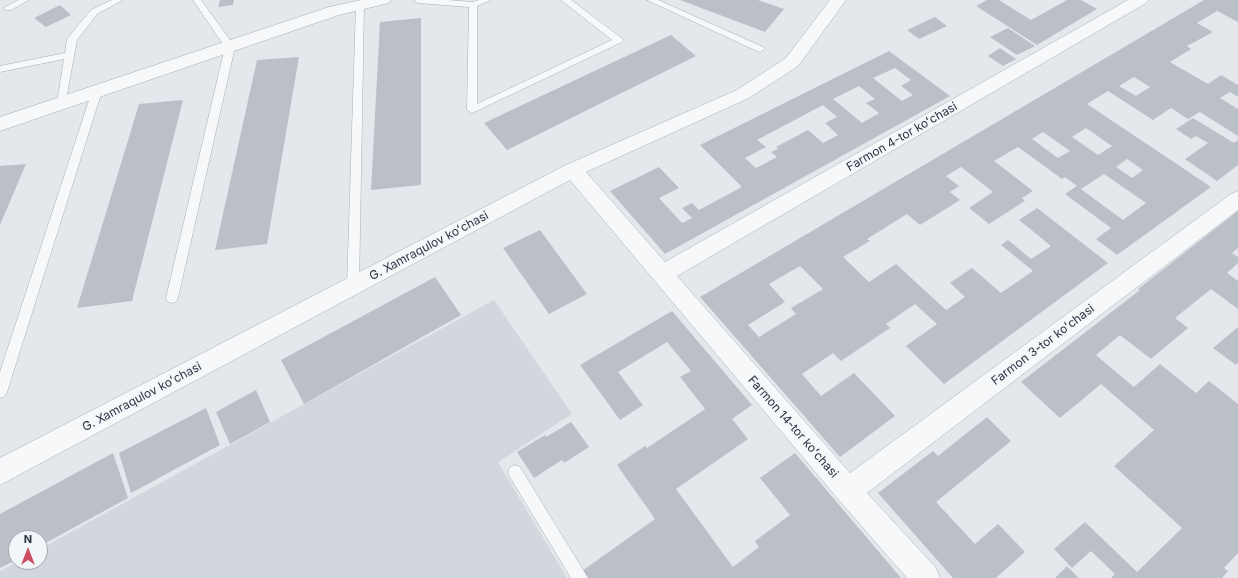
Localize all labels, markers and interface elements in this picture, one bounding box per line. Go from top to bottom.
street label: Farmon 4-tor koʻchasi [844,99,960,175]
street label: G. Xamraqulov koʻchasi [367,208,491,284]
street label: Farmon 3-tor koʻchasi [989,302,1097,388]
street label: G. Xamraqulov koʻchasi [80,359,204,435]
street label: Farmon 14-tor koʻchasi [745,373,841,481]
north arrow [8,530,48,570]
text: N [24,532,32,546]

